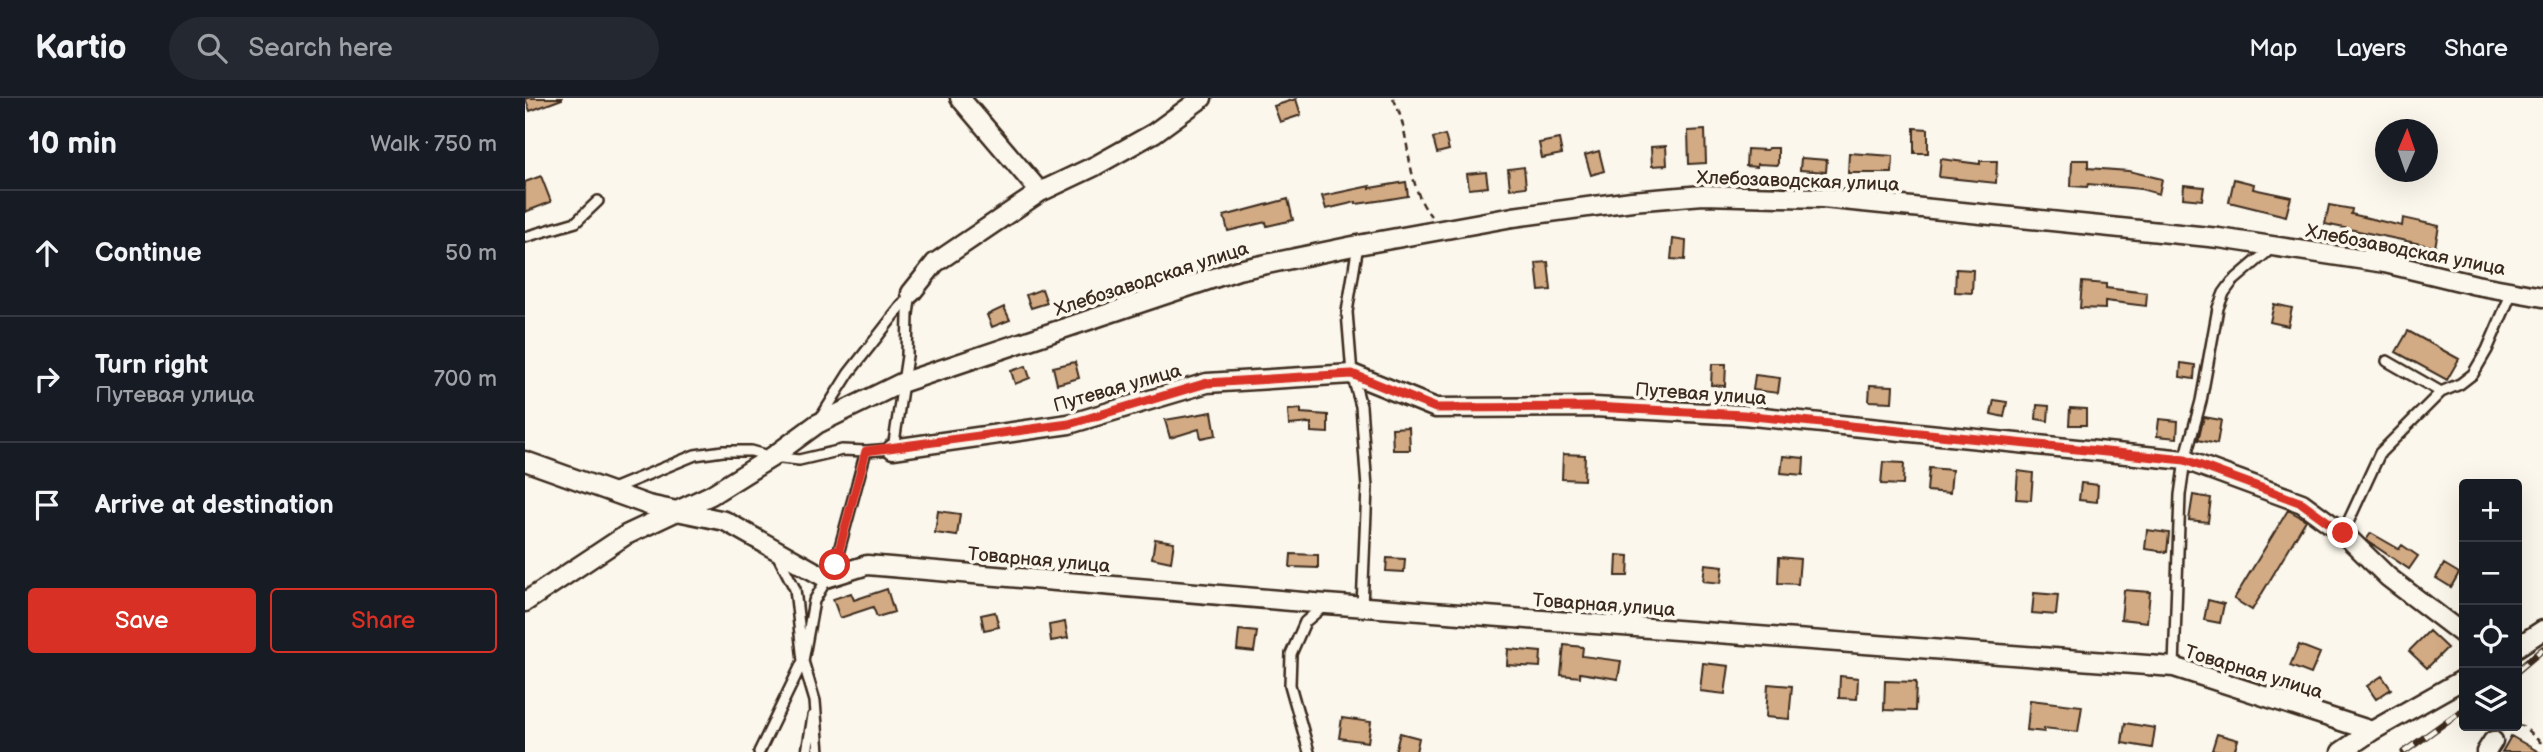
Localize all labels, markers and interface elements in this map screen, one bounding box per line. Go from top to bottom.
search box [169,17,659,80]
text: Kartio [35,28,127,68]
icon: search [193,29,231,67]
text: Search here [249,33,393,64]
text: Map [2249,34,2297,63]
text: Layers [2335,34,2406,63]
text: Share [2444,34,2508,63]
north arrow [2375,119,2438,182]
text: 10 min [28,126,117,162]
text: Walk · 750 m [370,130,497,158]
street label: Хлебозаводская улица [1696,166,1900,197]
street label: Хлебозаводская улица [2304,220,2507,281]
icon: ahead [28,234,66,272]
street label: Хлебозаводская улица [1051,237,1251,322]
text: Continue [95,238,202,269]
text: 50 m [445,239,497,267]
text: Turn right [95,350,208,381]
street label: Путевая улица [1051,359,1184,418]
icon: right [28,360,66,398]
text: 700 m [433,365,497,393]
street label: Путевая улица [1634,378,1767,411]
text: Путевая улица [95,381,255,409]
map controls [2459,479,2522,731]
button: + [2459,479,2522,542]
icon: arrive [28,486,66,524]
text: Arrive at destination [95,490,334,521]
route end [2327,517,2358,548]
button: − [2459,542,2522,605]
street label: Товарная улица [967,543,1111,578]
route start [819,549,850,580]
button: Save [28,588,256,653]
button: Share [270,588,497,653]
street label: Товарная улица [1532,589,1676,622]
button: locate [2459,605,2522,668]
street label: Товарная улица [2182,641,2325,704]
button: layers [2459,668,2522,731]

